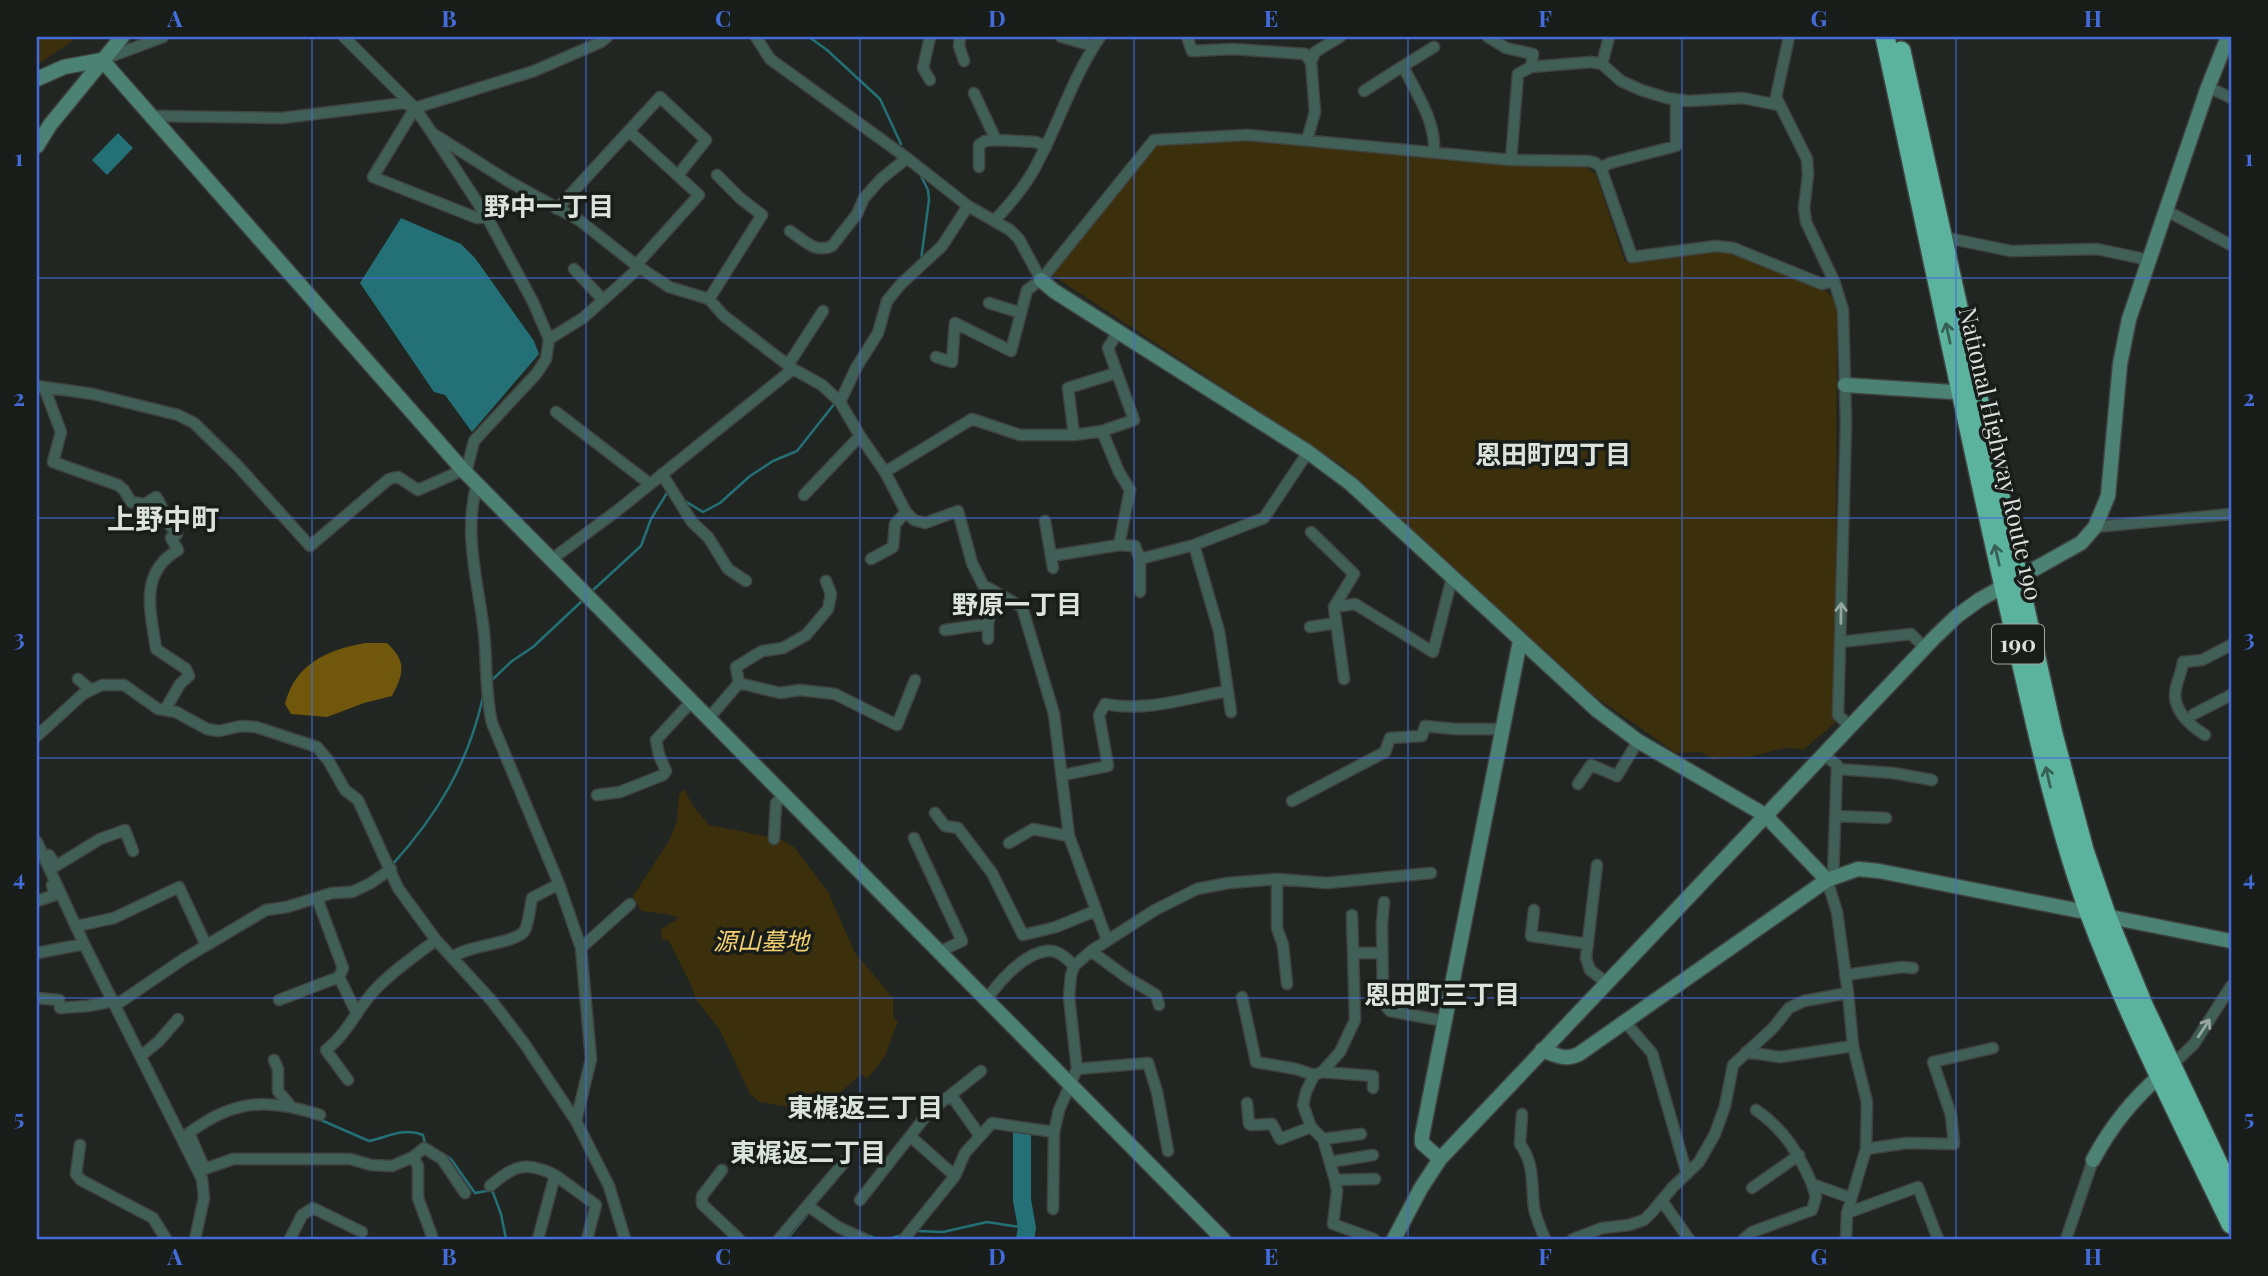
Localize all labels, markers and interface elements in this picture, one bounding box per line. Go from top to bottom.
text: A [166,2,183,33]
text: B [441,2,457,33]
text: C [715,2,731,33]
text: D [988,2,1006,33]
text: E [1264,2,1278,33]
text: F [1538,2,1552,33]
text: G [1811,2,1828,33]
text: H [2084,2,2102,33]
text: 1 [15,141,24,172]
text: 1 [2245,141,2254,172]
district label: 野中一丁目 [484,188,614,223]
street label: National Highway Route 190 [1953,304,2051,603]
one-way arrow [1941,322,1954,345]
text: 2 [13,381,25,412]
text: 2 [2243,381,2255,412]
district label: 恩田町四丁目 [1475,436,1631,471]
district label: 上野中町 [107,499,219,536]
one-way arrow [1990,544,2004,567]
district label: 野原一丁目 [952,586,1082,621]
one-way arrow [1834,602,1848,625]
text: 3 [13,621,25,652]
text: 3 [2243,621,2255,652]
road number: 190 [1992,624,2044,664]
one-way arrow [2041,766,2054,789]
text: 4 [13,861,25,892]
text: 4 [2243,861,2255,892]
park label: 源山墓地 [713,924,812,956]
district label: 恩田町三丁目 [1364,976,1520,1011]
one-way arrow [2197,1019,2211,1039]
district label: 東梶返三丁目 [787,1089,943,1124]
text: 5 [14,1101,24,1132]
text: 5 [2244,1101,2254,1132]
district label: 東梶返二丁目 [730,1134,886,1169]
text: A [166,1240,183,1271]
text: B [441,1240,457,1271]
text: C [715,1240,731,1271]
text: D [988,1240,1006,1271]
text: E [1264,1240,1278,1271]
text: F [1538,1240,1552,1271]
text: G [1811,1240,1828,1271]
text: H [2084,1240,2102,1271]

